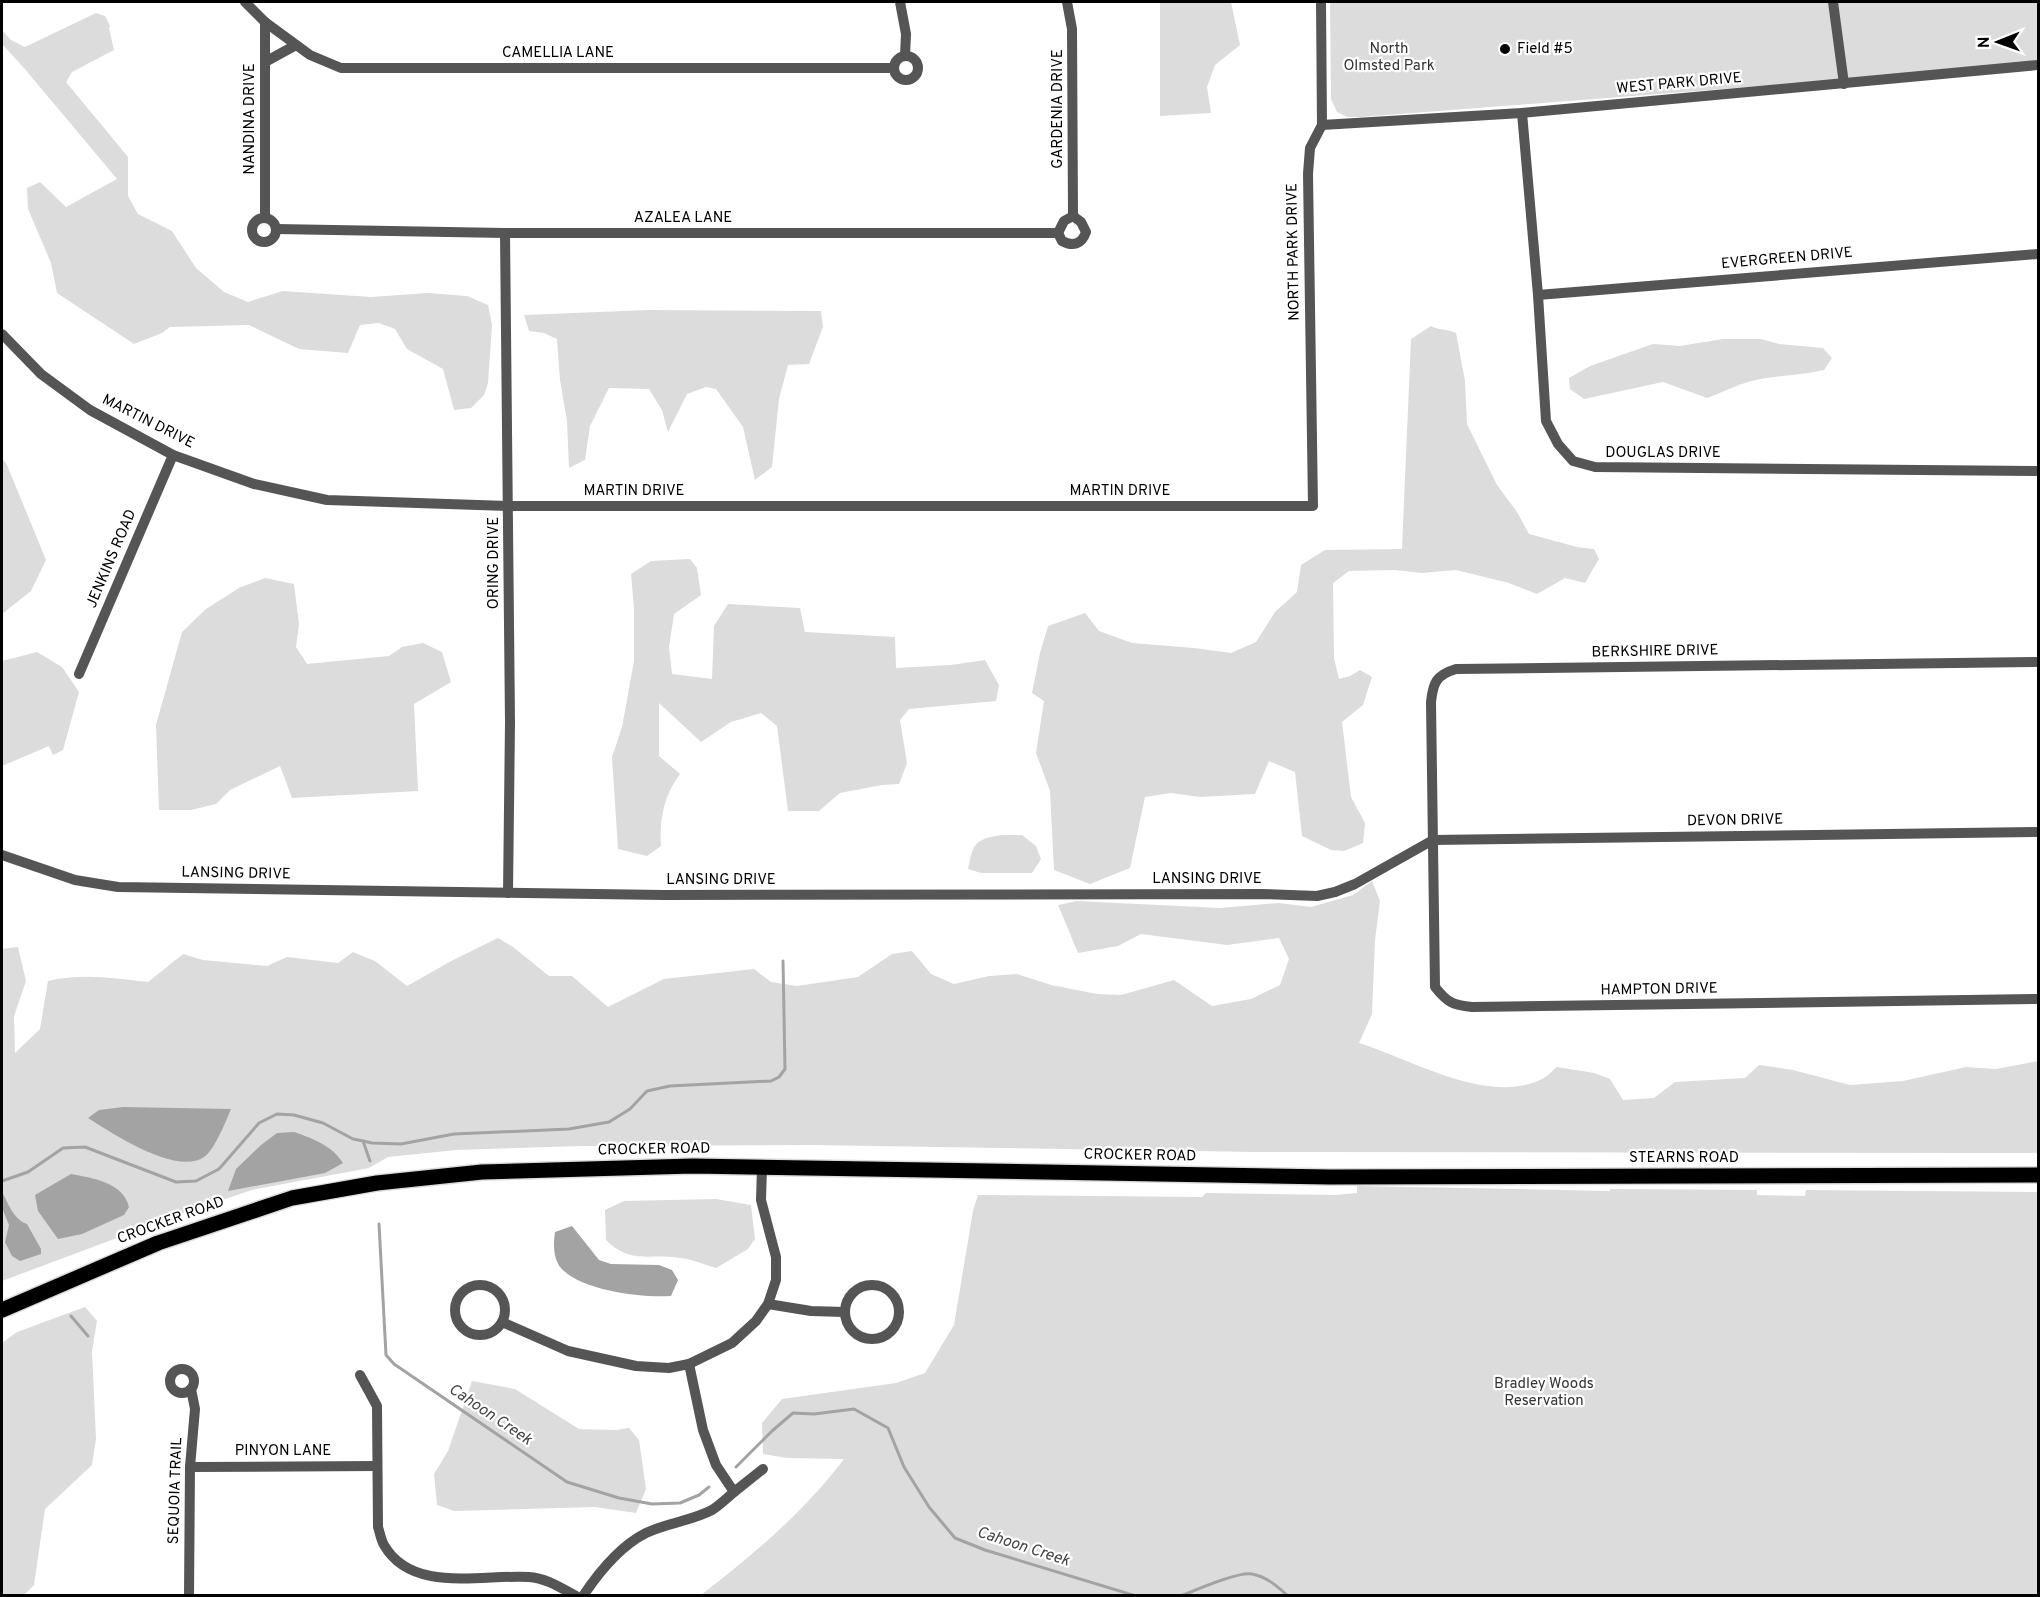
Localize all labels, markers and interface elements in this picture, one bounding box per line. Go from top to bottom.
north arrow [1968,12,2028,72]
text: N [1975,36,1995,48]
park label: North Olmsted Park [1343,40,1435,76]
place label: Field #5 [1517,40,1573,59]
marker: Field #5 [1498,42,1512,56]
street label: CAMELLIA LANE [502,44,614,63]
street label: GARDENIA DRIVE [1049,49,1068,169]
street label: NANDINA DRIVE [241,63,260,175]
street label: WEST PARK DRIVE [1616,69,1742,99]
street label: NORTH PARK DRIVE [1283,183,1305,321]
street label: AZALEA LANE [634,209,732,228]
street label: EVERGREEN DRIVE [1720,244,1854,274]
street label: MARTIN DRIVE [99,391,197,453]
street label: DOUGLAS DRIVE [1605,444,1721,463]
street label: MARTIN DRIVE [583,482,685,501]
street label: MARTIN DRIVE [1069,482,1171,501]
street label: JENKINS ROAD [83,507,141,611]
street label: ORING DRIVE [485,517,504,609]
street label: BERKSHIRE DRIVE [1591,641,1719,663]
street label: DEVON DRIVE [1687,811,1783,831]
street label: LANSING DRIVE [181,864,291,884]
street label: LANSING DRIVE [1152,870,1262,889]
street label: LANSING DRIVE [666,871,776,890]
street label: HAMPTON DRIVE [1600,979,1718,1001]
street label: CROCKER ROAD [597,1140,711,1160]
street label: CROCKER ROAD [1083,1146,1197,1166]
street label: STEARNS ROAD [1629,1149,1739,1168]
street label: CROCKER ROAD [115,1193,227,1249]
park label: Bradley Woods Reservation [1494,1375,1594,1411]
water label: Cahoon Creek [444,1380,536,1451]
street label: SEQUOIA TRAIL [165,1437,187,1545]
street label: PINYON LANE [235,1442,331,1461]
water label: Cahoon Creek [974,1523,1073,1572]

